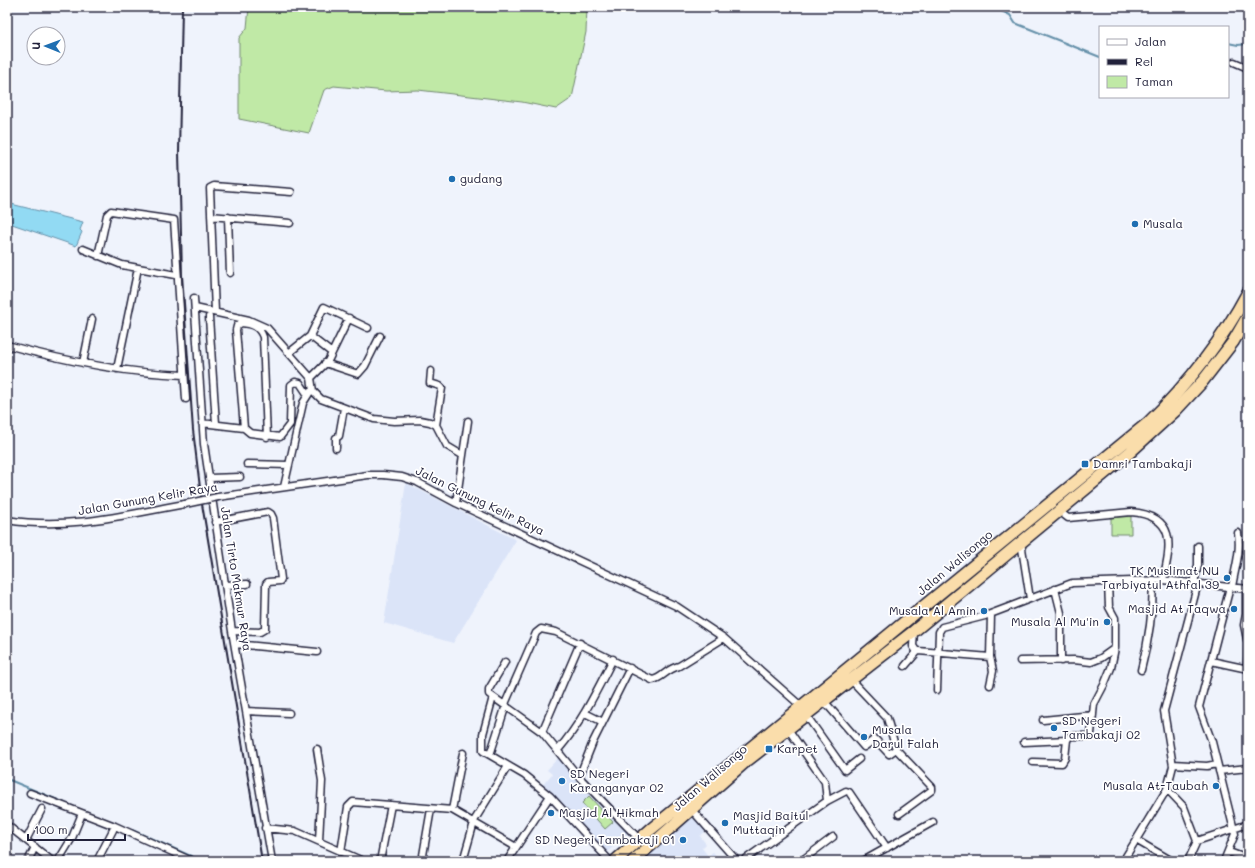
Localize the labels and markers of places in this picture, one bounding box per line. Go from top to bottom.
place label: gudang [460,170,502,186]
marker: gudang [447,174,457,184]
place label: Musala [1143,215,1183,231]
marker: Musala [1130,219,1140,229]
place label: Damri Tambakaji [1093,455,1192,471]
marker: Damri Tambakaji [1080,459,1090,469]
place label: TK Muslimat NU Tarbiyatul Athfal 39 [1102,562,1219,592]
marker: TK Muslimat NU Tarbiyatul Athfal 39 [1222,573,1232,583]
place label: Masjid At Taqwa [1128,600,1226,616]
place label: Musala Al Amin [889,602,976,618]
marker: Masjid At Taqwa [1229,604,1239,614]
marker: Musala Al Amin [979,606,989,616]
place label: Musala Al Mu'in [1011,613,1099,629]
marker: Musala Al Mu'in [1102,617,1112,627]
place label: SD Negeri Tambakaji 02 [1062,712,1140,742]
place label: Musala Darul Falah [872,721,939,751]
marker: SD Negeri Tambakaji 02 [1049,723,1059,733]
marker: Musala Darul Falah [859,732,869,742]
place label: Karpet [777,740,818,756]
marker: Karpet [764,744,774,754]
place label: SD Negeri Karanganyar 02 [570,765,664,795]
marker: SD Negeri Karanganyar 02 [557,776,567,786]
place label: Musala At-Taubah [1103,777,1208,793]
marker: Musala At-Taubah [1211,781,1221,791]
place label: Masjid Al Hikmah [559,804,659,820]
place label: Masjid Baitul Muttaqin [733,807,808,837]
marker: Masjid Al Hikmah [546,808,556,818]
marker: Masjid Baitul Muttaqin [720,818,730,828]
place label: SD Negeri Tambakaji 01 [535,831,675,847]
marker: SD Negeri Tambakaji 01 [678,835,688,845]

